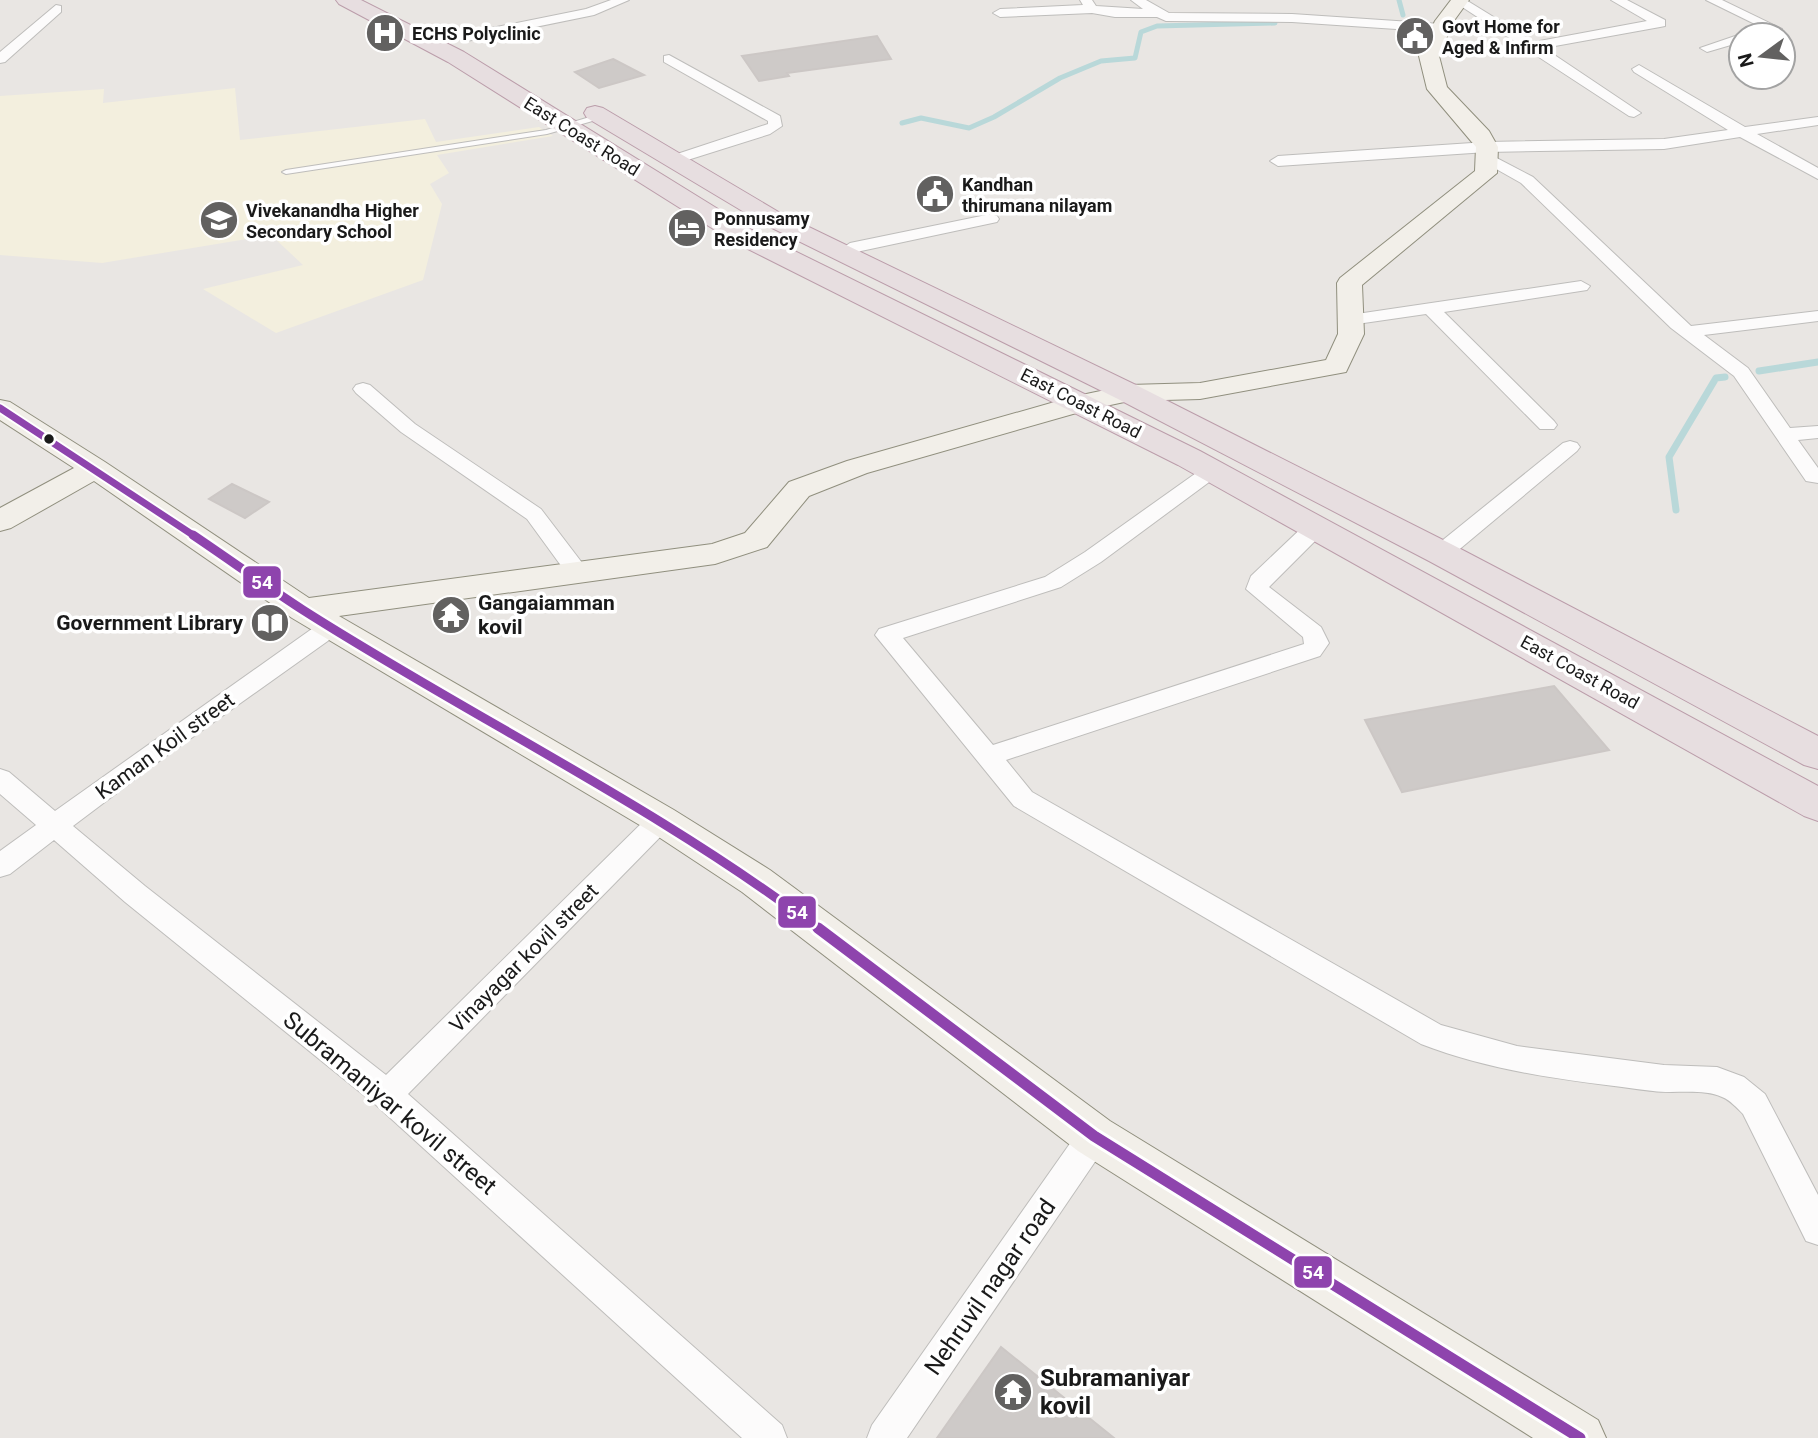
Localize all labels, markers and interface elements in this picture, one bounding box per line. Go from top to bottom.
hospital icon: ECHS Polyclinic [364,12,406,54]
public building icon: Govt Home for Aged & Infirm [1394,15,1436,57]
place label: Govt Home for Aged & Infirm [1442,16,1560,58]
north arrow [1727,21,1797,91]
place label: ECHS Polyclinic [412,23,541,44]
text: N [1733,51,1759,70]
street label: East Coast Road [520,92,644,180]
public building icon: Kandhan thirumana nilayam [914,173,956,215]
place label: Kandhan thirumana nilayam [962,174,1112,216]
school or university icon: Vivekanandha Higher Secondary School [198,199,240,241]
place label: Vivekanandha Higher Secondary School [246,200,419,242]
hotel icon: Ponnusamy Residency [666,207,708,249]
place label: Ponnusamy Residency [714,208,810,250]
street label: East Coast Road [1017,364,1145,442]
unlabelled marker [42,432,56,446]
line badge: 54 [242,565,282,599]
text: 54 [251,571,273,594]
place label: Gangaiamman kovil [478,591,615,639]
temple icon: Gangaiamman kovil [430,594,472,636]
library icon: Government Library [249,602,291,644]
place label: Government Library [56,611,243,635]
street label: East Coast Road [1517,631,1643,713]
street label: Kaman Koil street [91,688,239,804]
street label: Vinayagar kovil street [445,879,603,1037]
line badge: 54 [777,895,817,929]
text: 54 [786,901,808,924]
street label: Subramaniyar kovil street [278,1006,502,1200]
street label: Nehruvil nagar road [919,1193,1061,1381]
line badge: 54 [1293,1255,1333,1289]
text: 54 [1302,1261,1324,1284]
place label: Subramaniyar kovil [1040,1364,1190,1420]
temple icon: Subramaniyar kovil [992,1371,1034,1413]

